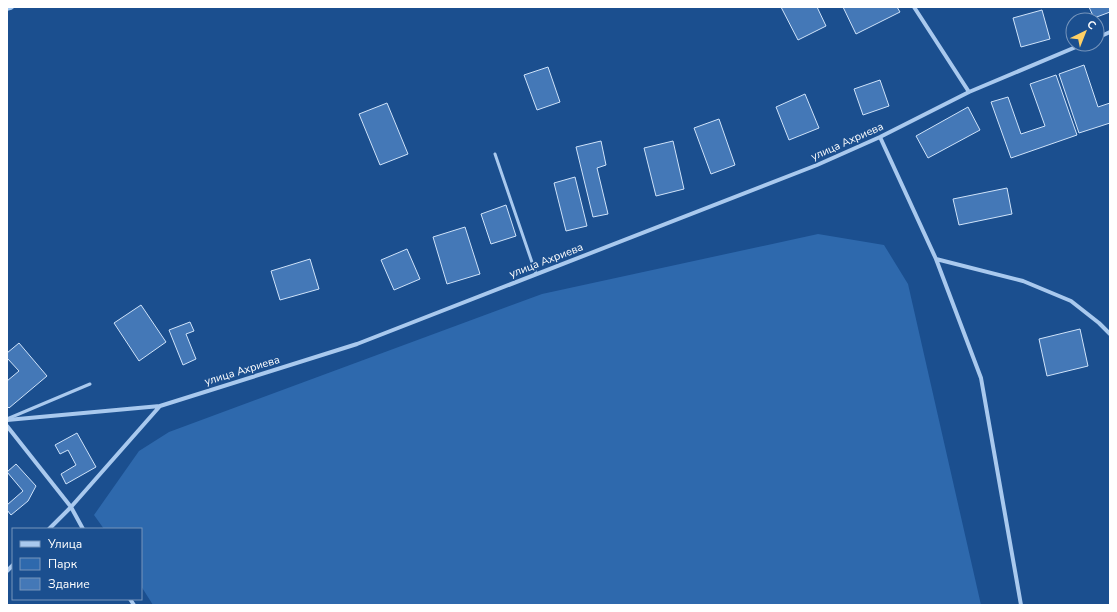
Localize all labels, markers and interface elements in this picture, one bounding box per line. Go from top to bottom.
north arrow [1065,12,1105,52]
text: С [1084,17,1100,33]
street label: улица Ахриева [808,119,886,164]
street label: улица Ахриева [507,239,585,281]
street label: улица Ахриева [203,352,282,389]
legend [12,528,142,600]
text: Улица [47,536,82,552]
text: Парк [48,556,78,572]
text: Здание [48,576,90,592]

